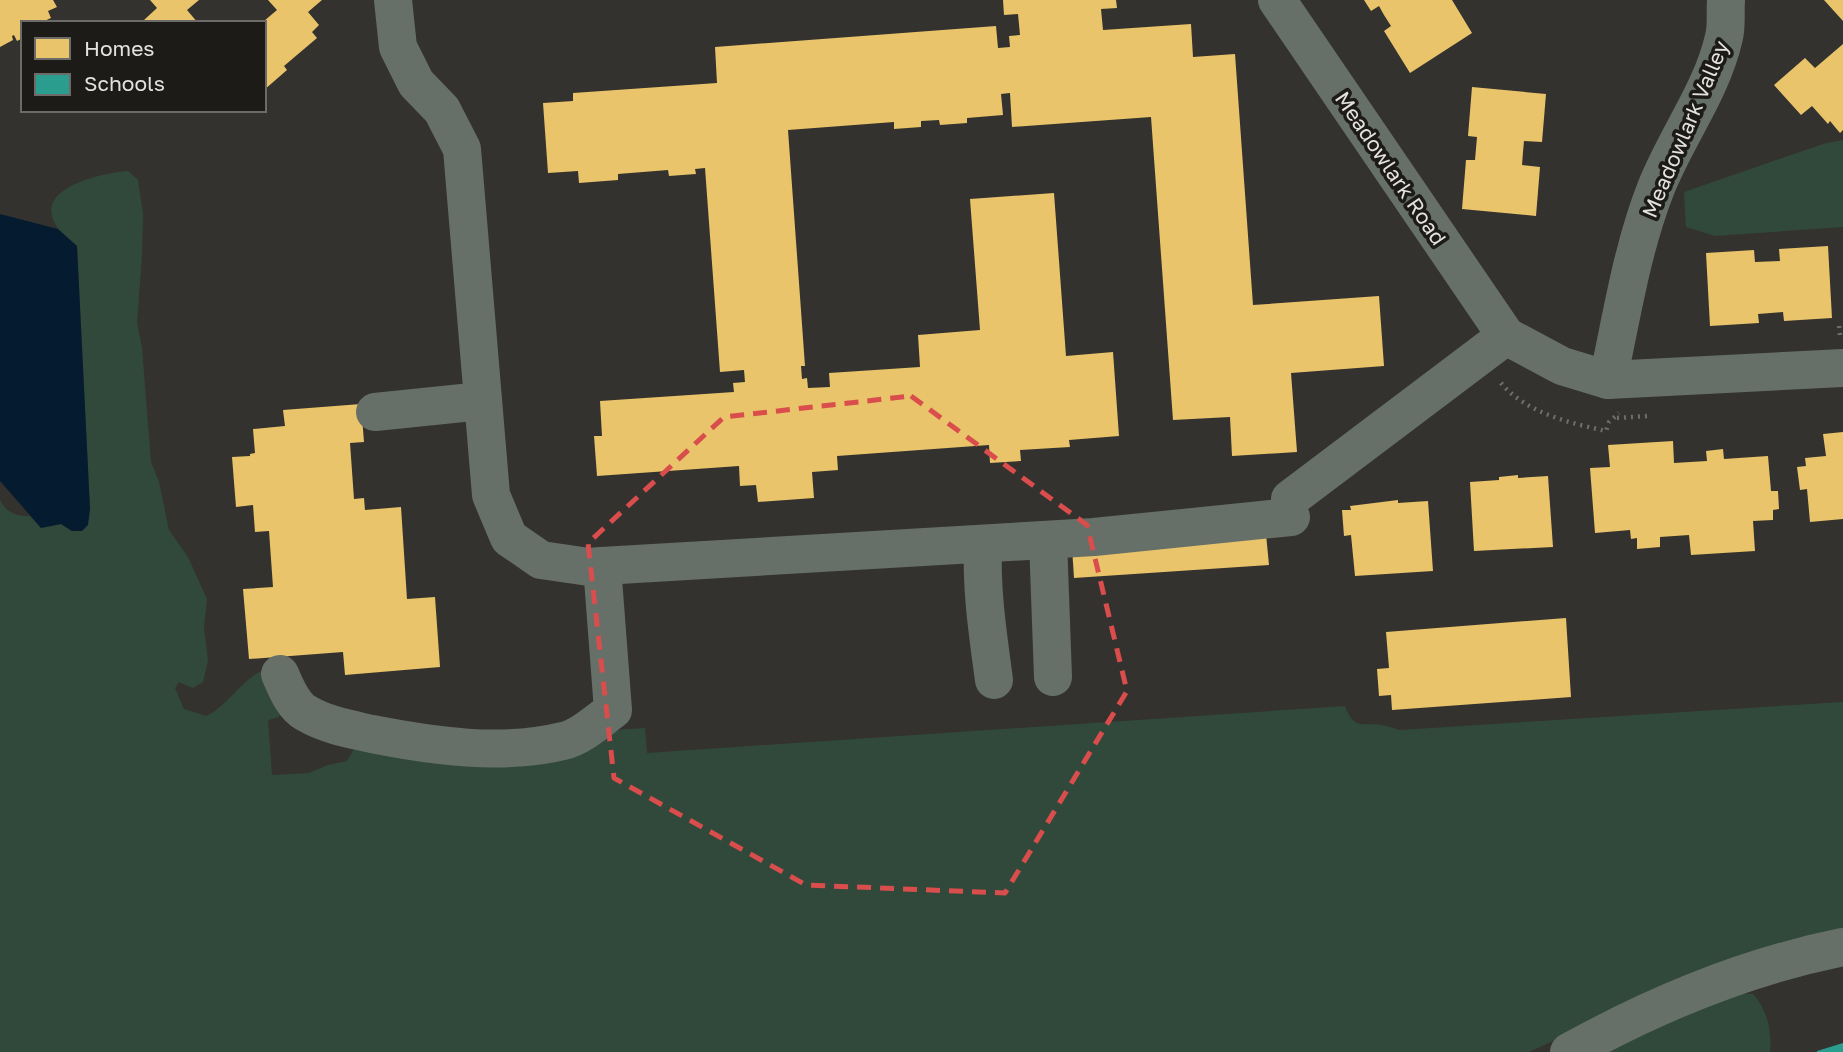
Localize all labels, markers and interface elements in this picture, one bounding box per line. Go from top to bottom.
legend [21,21,266,112]
text: Homes [84,35,154,61]
street label: Meadowlark Valley [1636,36,1734,221]
text: Schools [84,70,165,96]
street label: Meadowlark Road [1330,86,1452,250]

